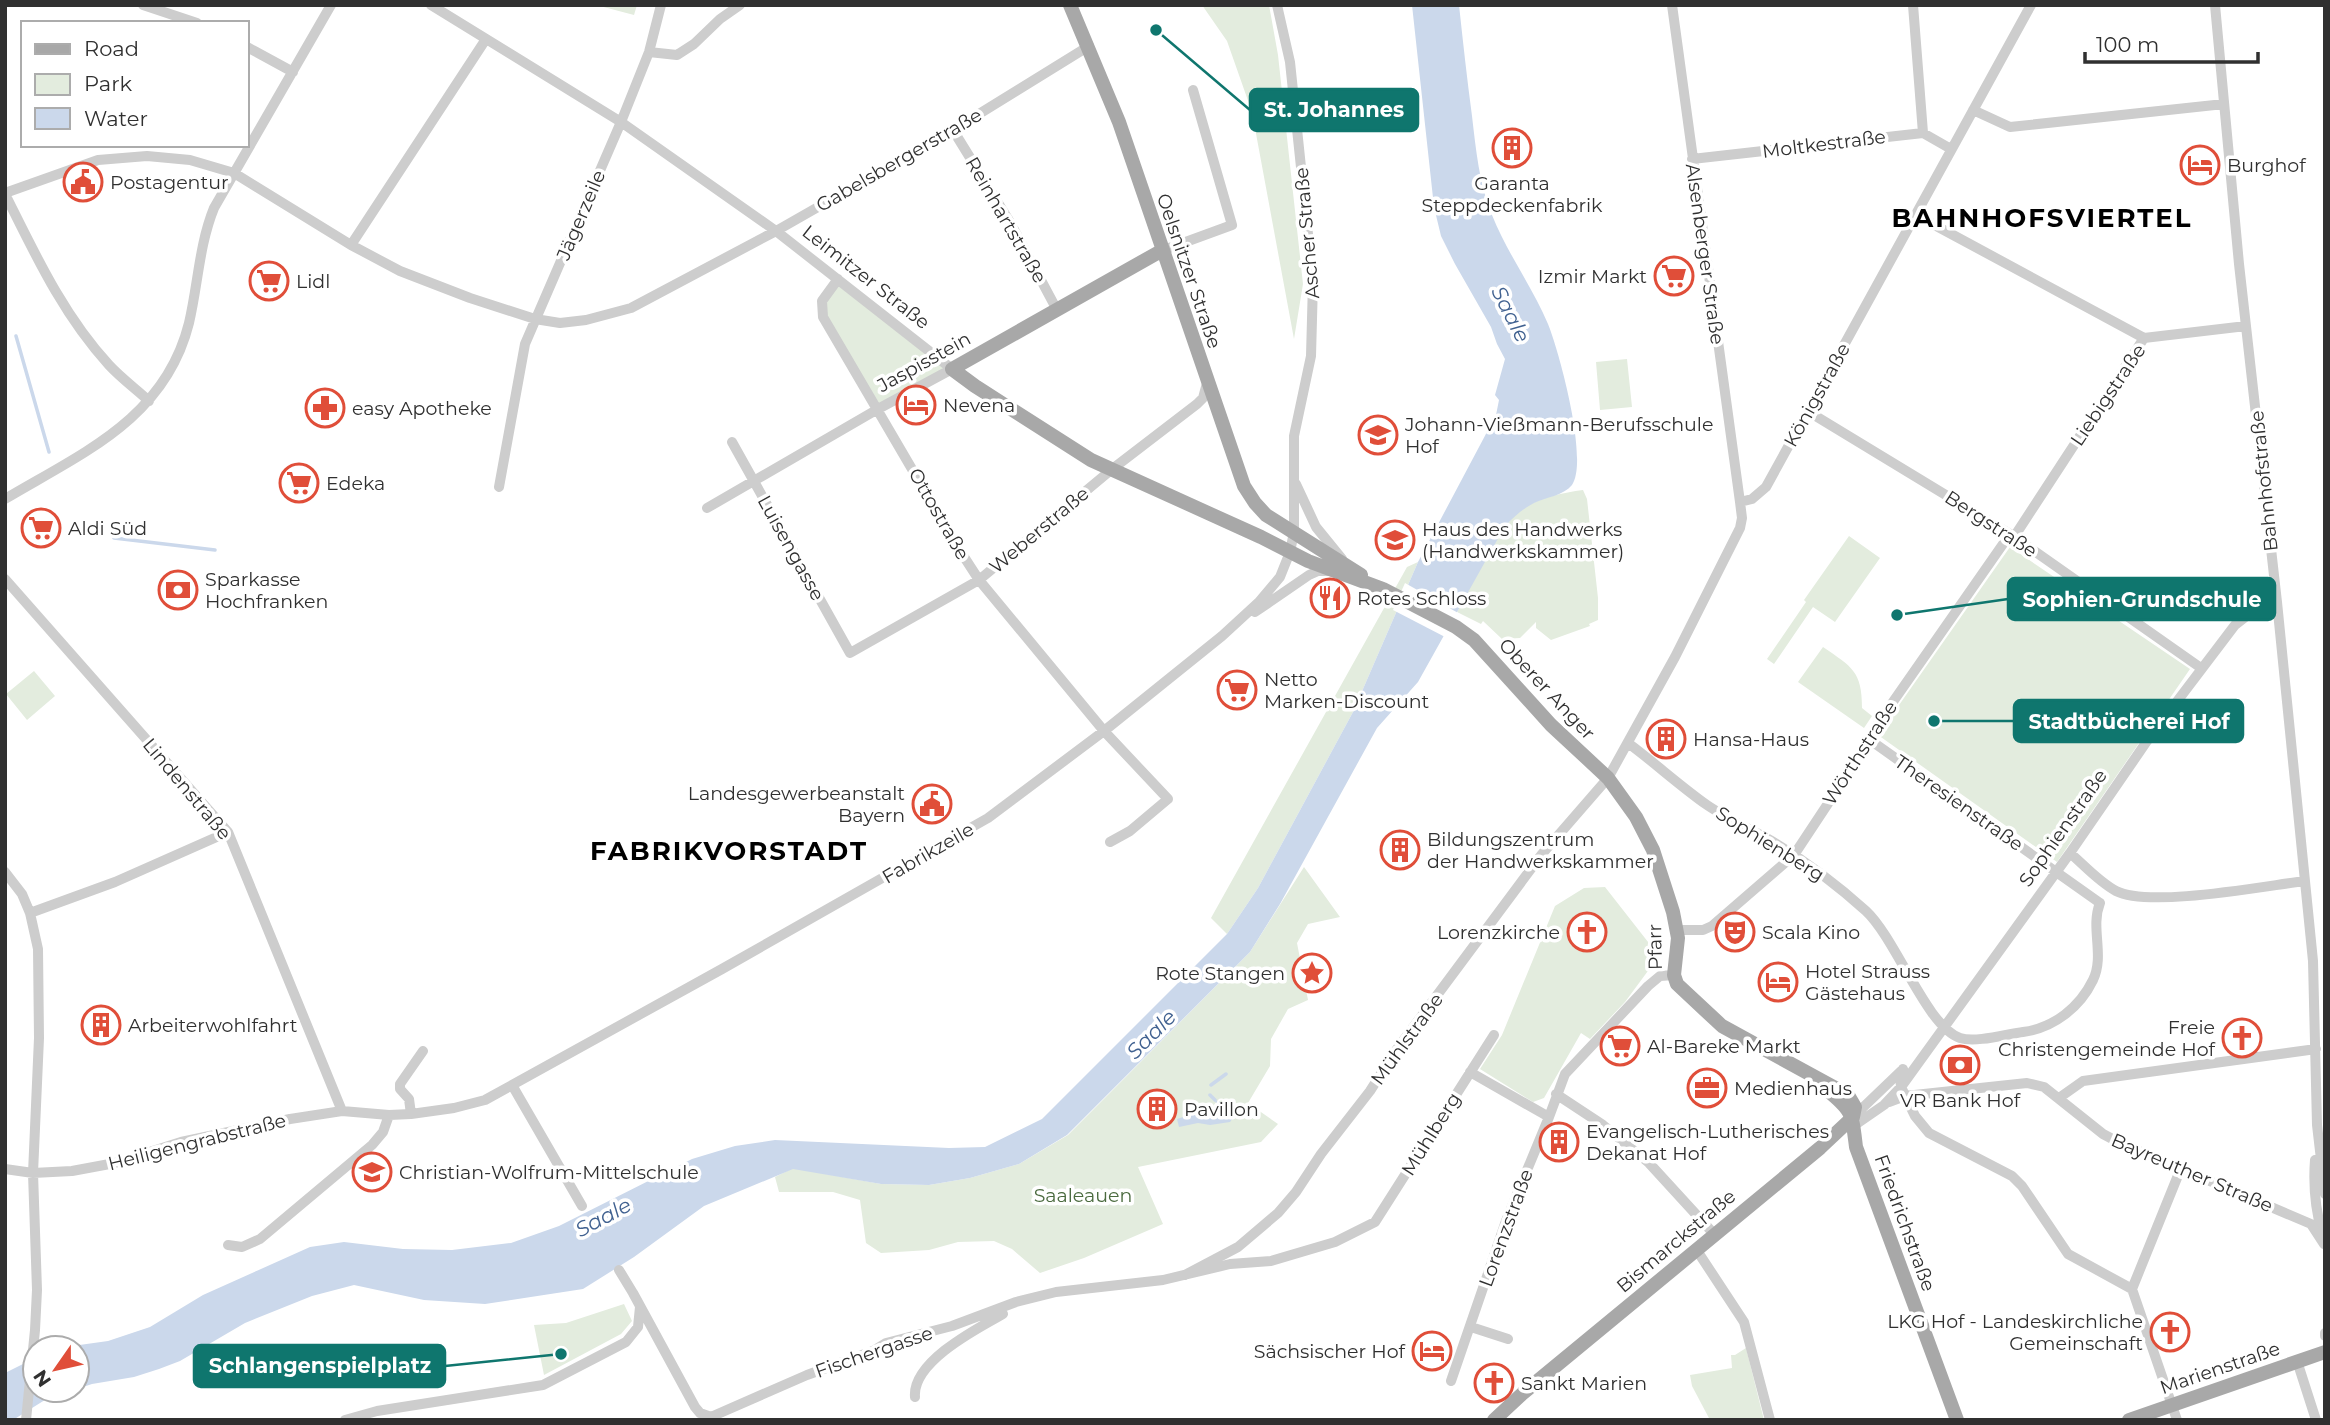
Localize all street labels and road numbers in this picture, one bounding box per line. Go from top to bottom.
street label: Gabelsbergerstraße [812,103,986,217]
street label: Moltkestraße [1761,125,1887,163]
street label: Reinhartstraße [961,153,1051,287]
street label: Alsenberger Straße [1681,162,1729,346]
street label: Ascher Straße [1290,166,1324,300]
street label: Jägerzeile [551,167,610,264]
street label: Oelsnitzer Straße [1152,190,1226,352]
street label: Leimitzer Straße [798,220,934,334]
street label: Jaspisstein [872,327,975,398]
street label: Königstraße [1779,339,1855,451]
street label: Liebigstraße [2065,340,2151,450]
street label: Bahnhofstraße [2245,409,2283,553]
street label: Ottostraße [904,464,974,564]
street label: Weberstraße [985,482,1093,578]
street label: Bergstraße [1941,486,2041,562]
street label: Luisengasse [753,491,829,605]
street label: Oberer Anger [1494,633,1600,745]
street label: Wörthstraße [1818,697,1902,809]
street label: Lindenstraße [138,734,236,844]
street label: Theresienstraße [1890,750,2028,856]
street label: Sophienstraße [2014,765,2112,891]
street label: Sophienberg [1712,802,1828,886]
street label: Fabrikzeile [878,817,978,889]
street label: Pfarr [1643,924,1667,970]
street label: Mühlstraße [1366,989,1448,1089]
street label: Mühlberg [1396,1088,1466,1180]
street label: Heiligengrabstraße [106,1109,288,1175]
street label: Bayreuther Straße [2108,1129,2276,1217]
street label: Friedrichstraße [1870,1151,1940,1295]
street label: Lorenzstraße [1474,1166,1538,1290]
street label: Bismarckstraße [1612,1185,1740,1297]
street label: Fischergasse [812,1321,936,1383]
street label: Marienstraße [2157,1337,2283,1399]

